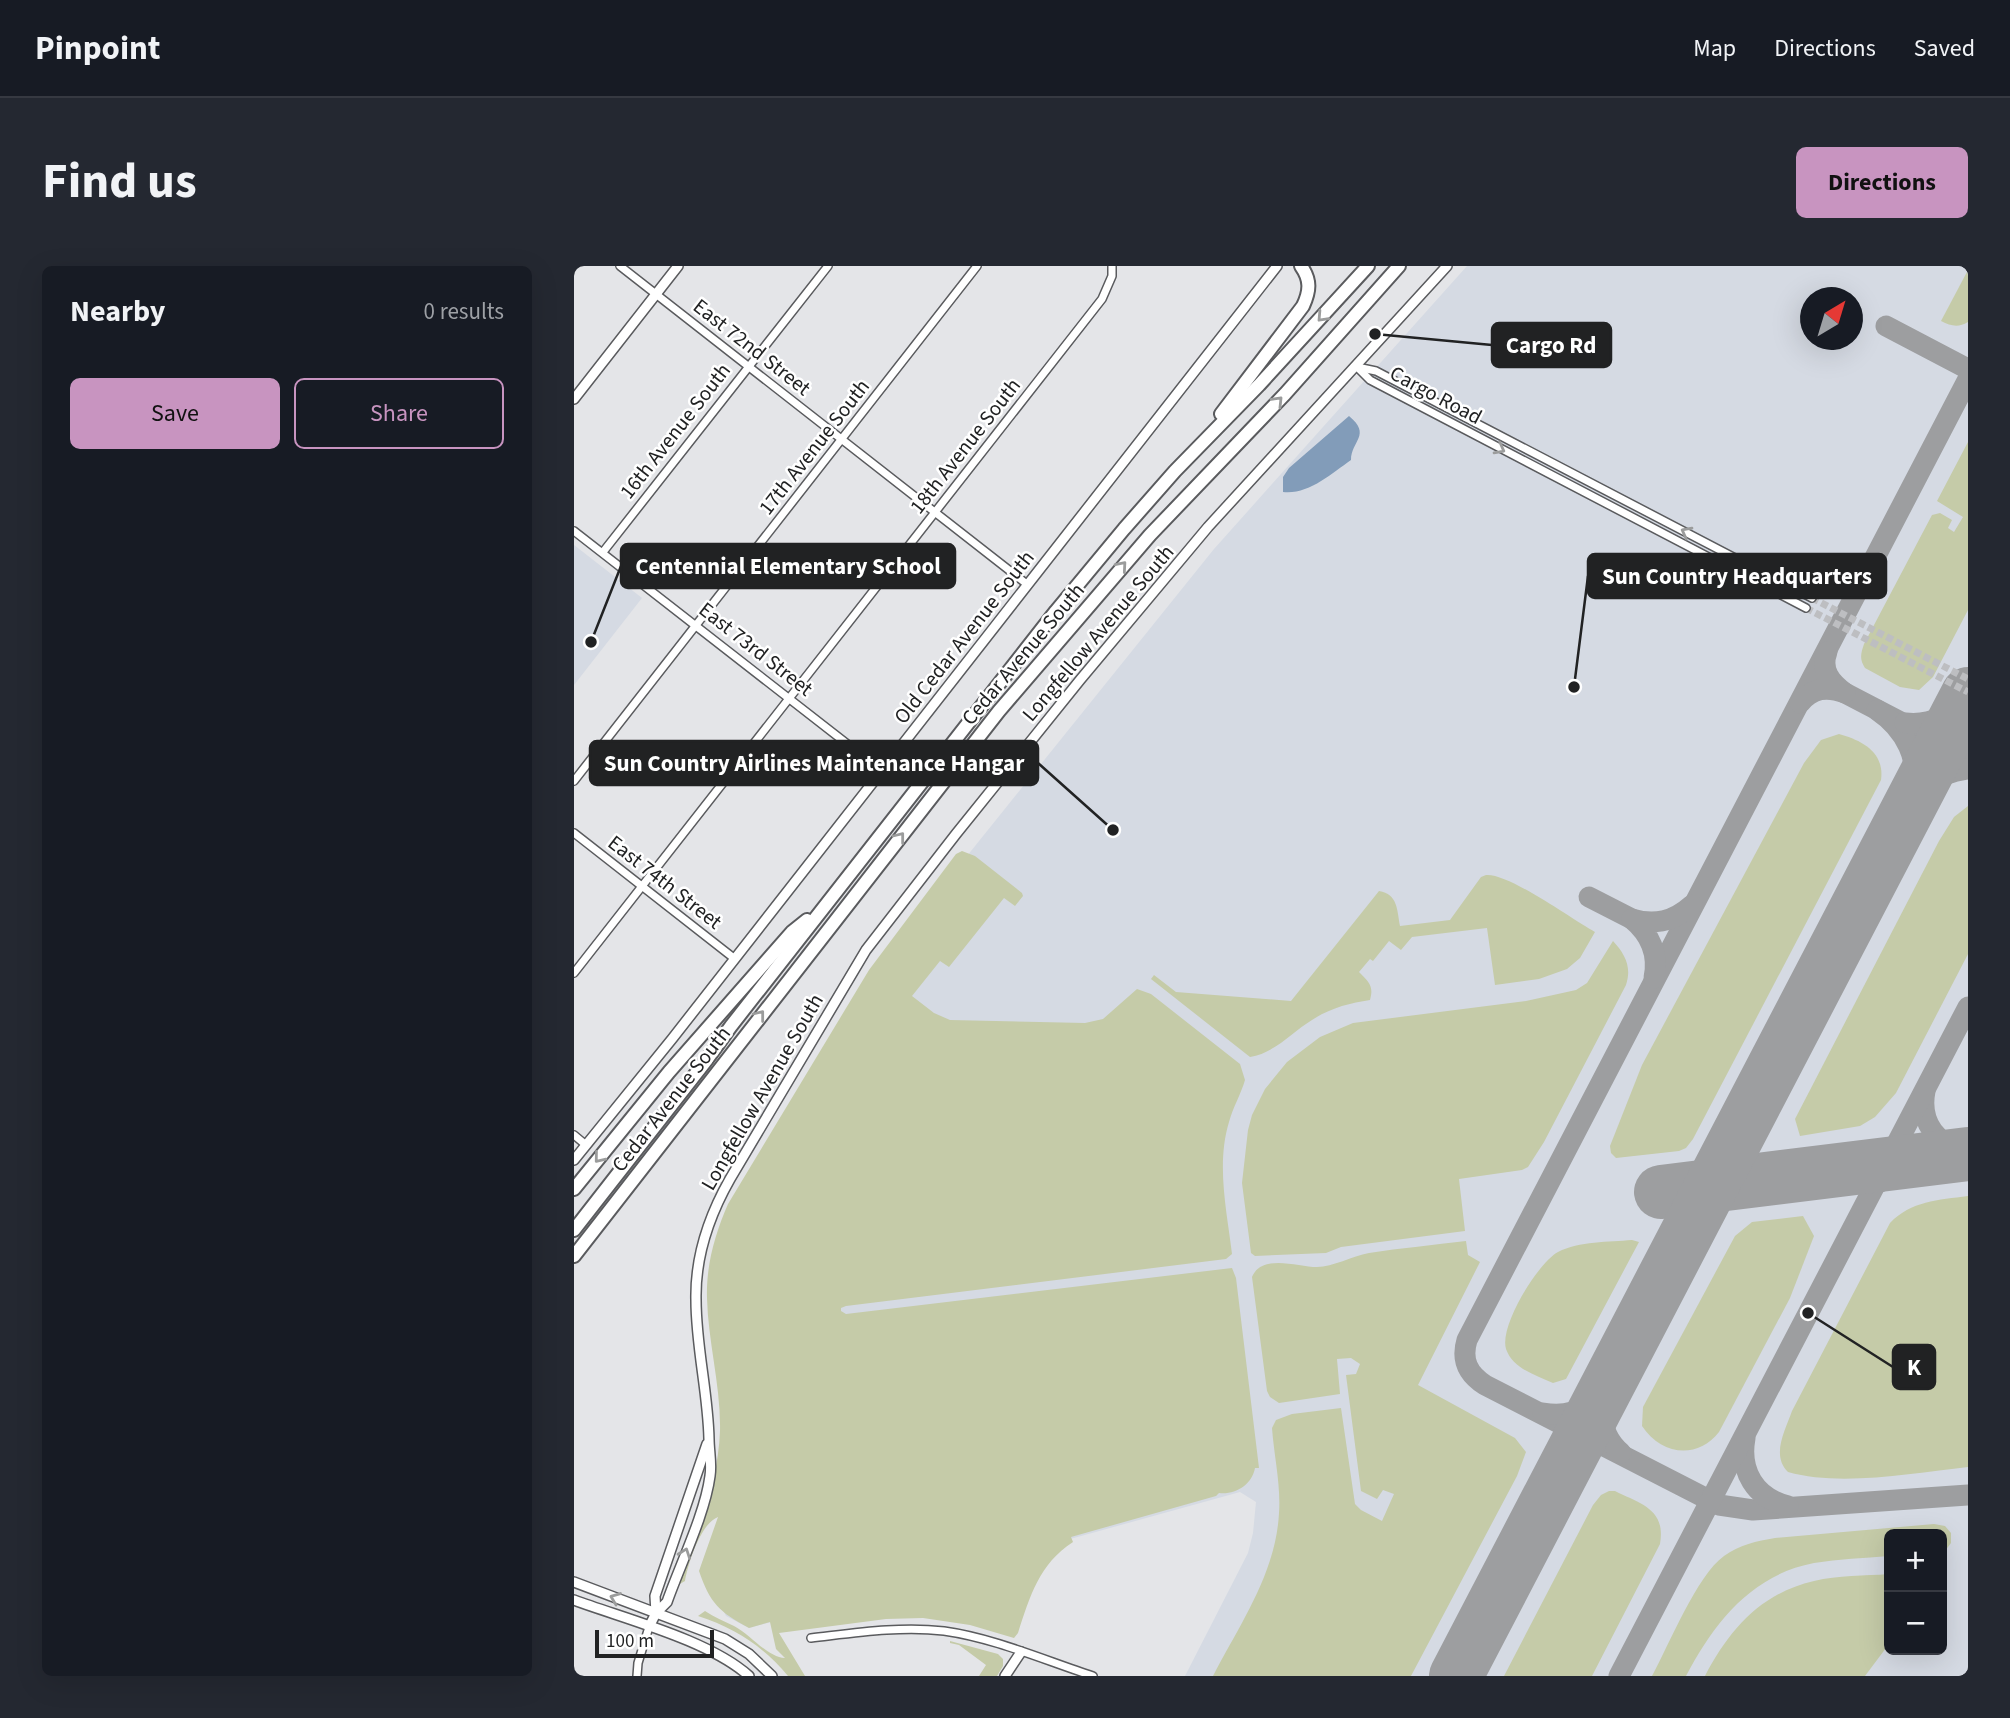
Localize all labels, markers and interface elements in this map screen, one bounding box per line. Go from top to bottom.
text: Pinpoint [35,25,161,72]
text: Map [1693,31,1736,66]
text: Directions [1774,31,1876,66]
text: Saved [1914,31,1975,66]
text: Find us [42,147,197,217]
button: Directions [1796,147,1968,218]
north arrow [1800,287,1863,350]
text: Nearby [70,290,165,333]
street label: East 72nd Street [687,291,817,403]
text: 0 results [424,295,504,328]
one-way arrow [1318,309,1331,322]
callout: Cargo Rd [1492,323,1611,367]
text: Cargo Rd [1506,329,1596,362]
street label: 16th Avenue South [612,357,738,505]
street label: Cargo Road [1385,358,1487,432]
street label: 18th Avenue South [902,372,1028,520]
street label: 17th Avenue South [751,373,877,521]
button: Save [70,378,280,449]
button: Share [294,378,504,449]
one-way arrow [1270,396,1283,409]
one-way arrow [1493,440,1505,454]
one-way arrow [1681,527,1693,540]
street label: Longfellow Avenue South [1015,538,1181,728]
callout: Centennial Elementary School [621,544,955,588]
street label: Old Cedar Avenue South [889,545,1039,729]
text: Centennial Elementary School [635,550,941,583]
callout: Sun Country Headquarters [1588,554,1886,598]
text: Sun Country Headquarters [1602,560,1872,593]
one-way arrow [1114,561,1126,574]
street label: Cedar Avenue South [956,578,1090,730]
street label: East 73rd Street [692,595,820,703]
callout: Sun Country Airlines Maintenance Hangar [590,741,1038,785]
text: Sun Country Airlines Maintenance Hangar [604,747,1025,780]
street label: East 74th Street [602,828,728,936]
one-way arrow [892,832,905,844]
street label: Longfellow Avenue South [693,988,831,1196]
one-way arrow [751,1011,764,1023]
street label: Cedar Avenue South [605,1020,737,1178]
one-way arrow [595,1150,607,1163]
callout: K [1893,1345,1935,1389]
text: K [1907,1351,1922,1384]
map controls [1884,1529,1947,1655]
button: + [1884,1529,1947,1592]
one-way arrow [677,1547,691,1559]
button: − [1884,1592,1947,1655]
one-way arrow [609,1593,621,1607]
scale bar [595,1627,714,1659]
text: 100 m [606,1628,654,1655]

